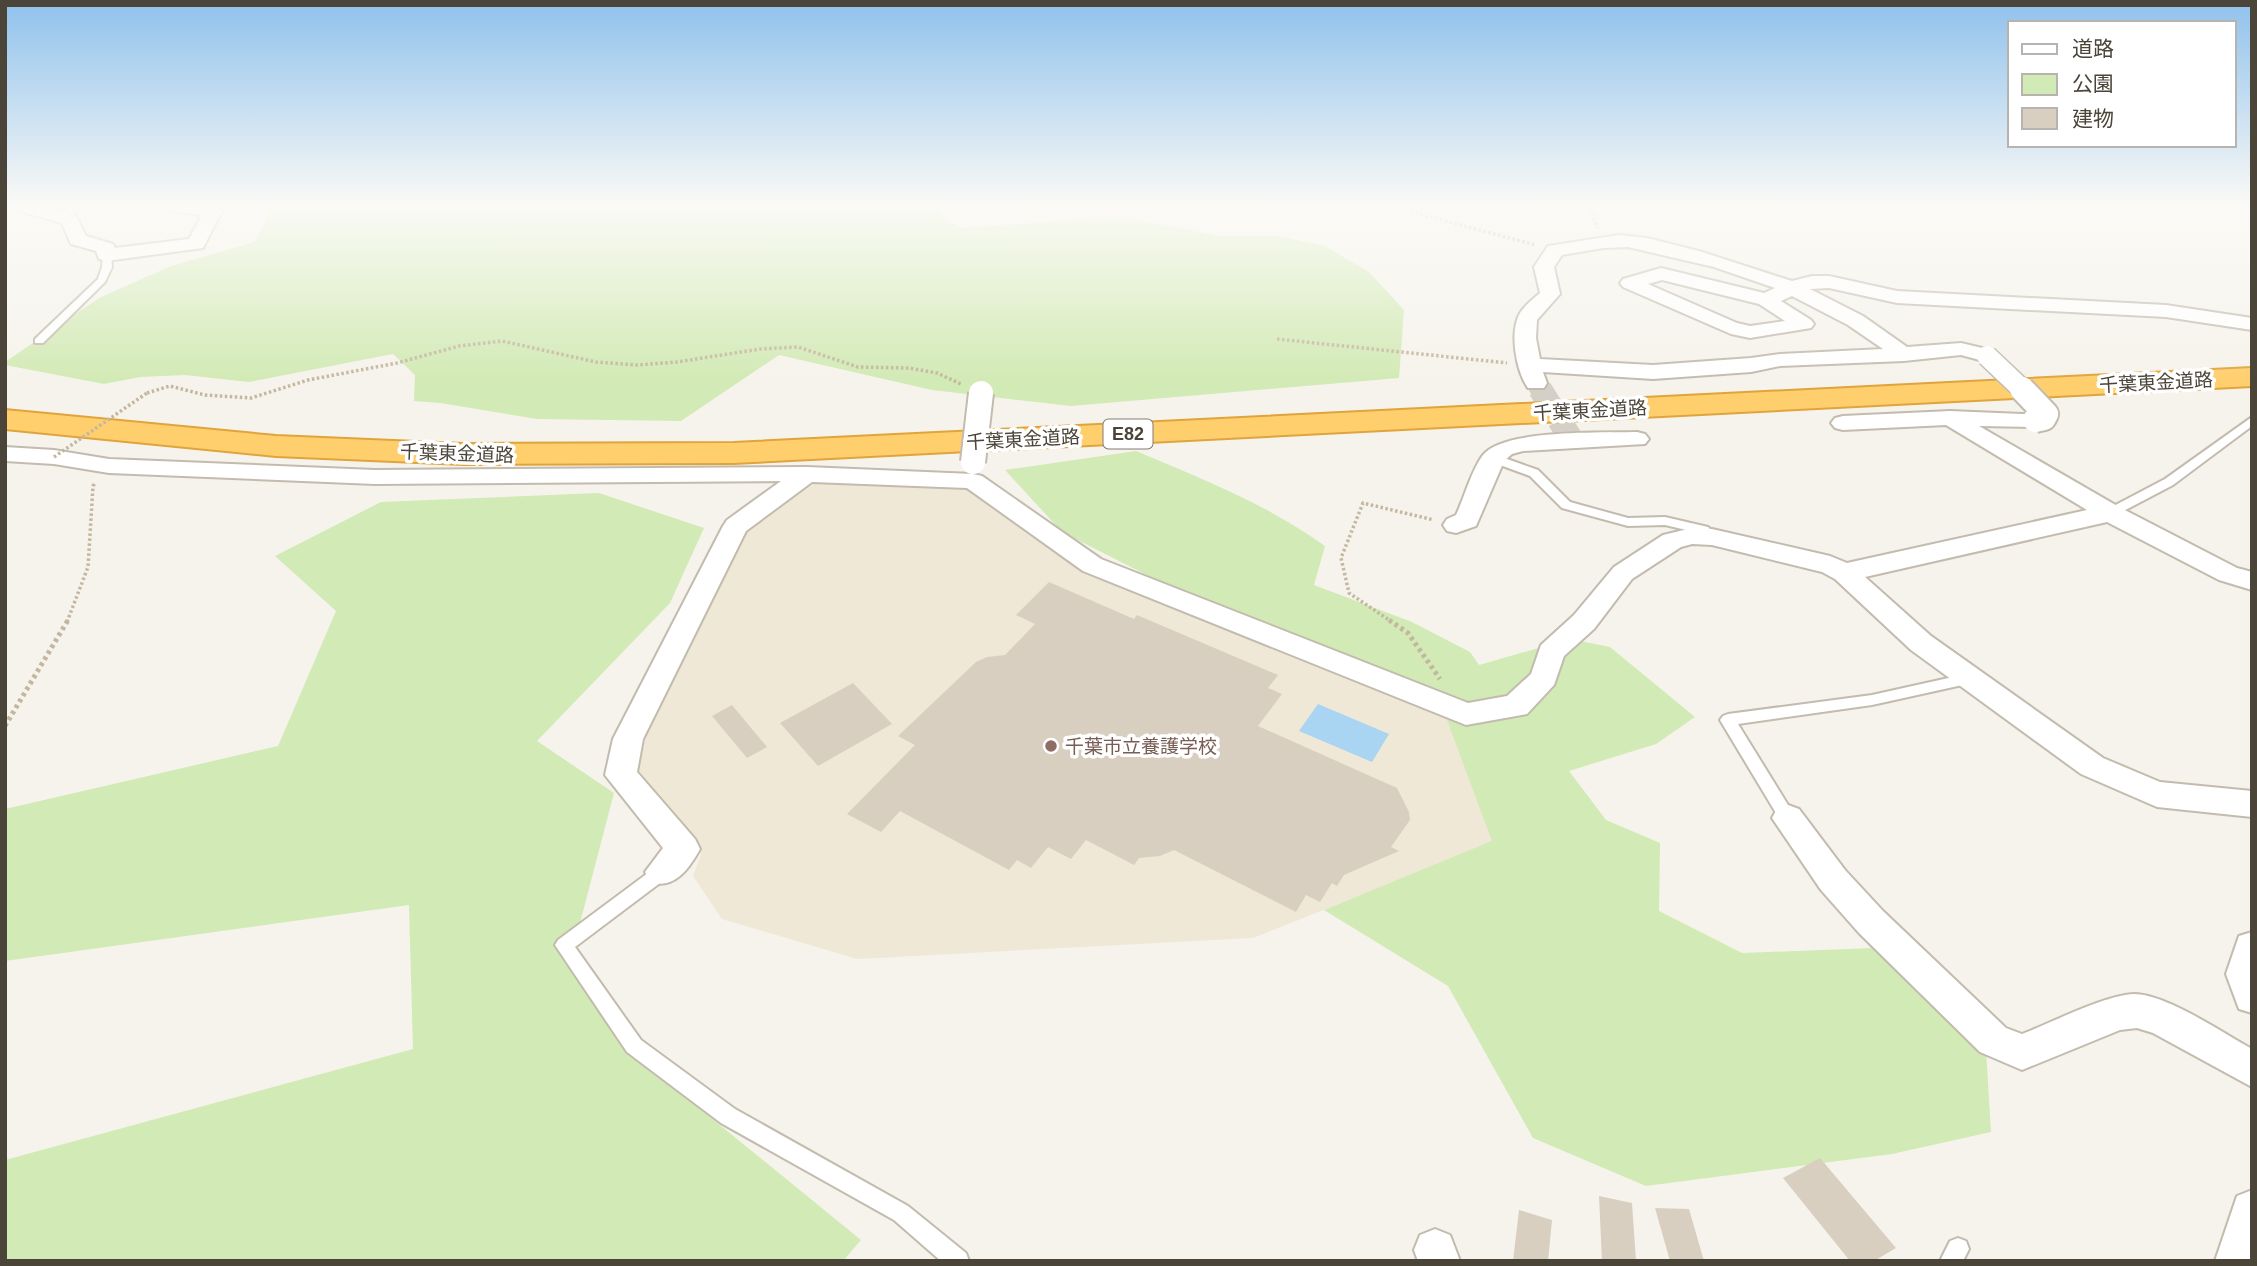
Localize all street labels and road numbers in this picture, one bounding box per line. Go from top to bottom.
street label: 千葉東金道路 [2099,369,2214,396]
street label: 千葉東金道路 [1533,397,1648,424]
road number: E82 [1104,420,1152,448]
street label: 千葉東金道路 [966,426,1081,453]
street label: 千葉東金道路 [400,441,514,466]

